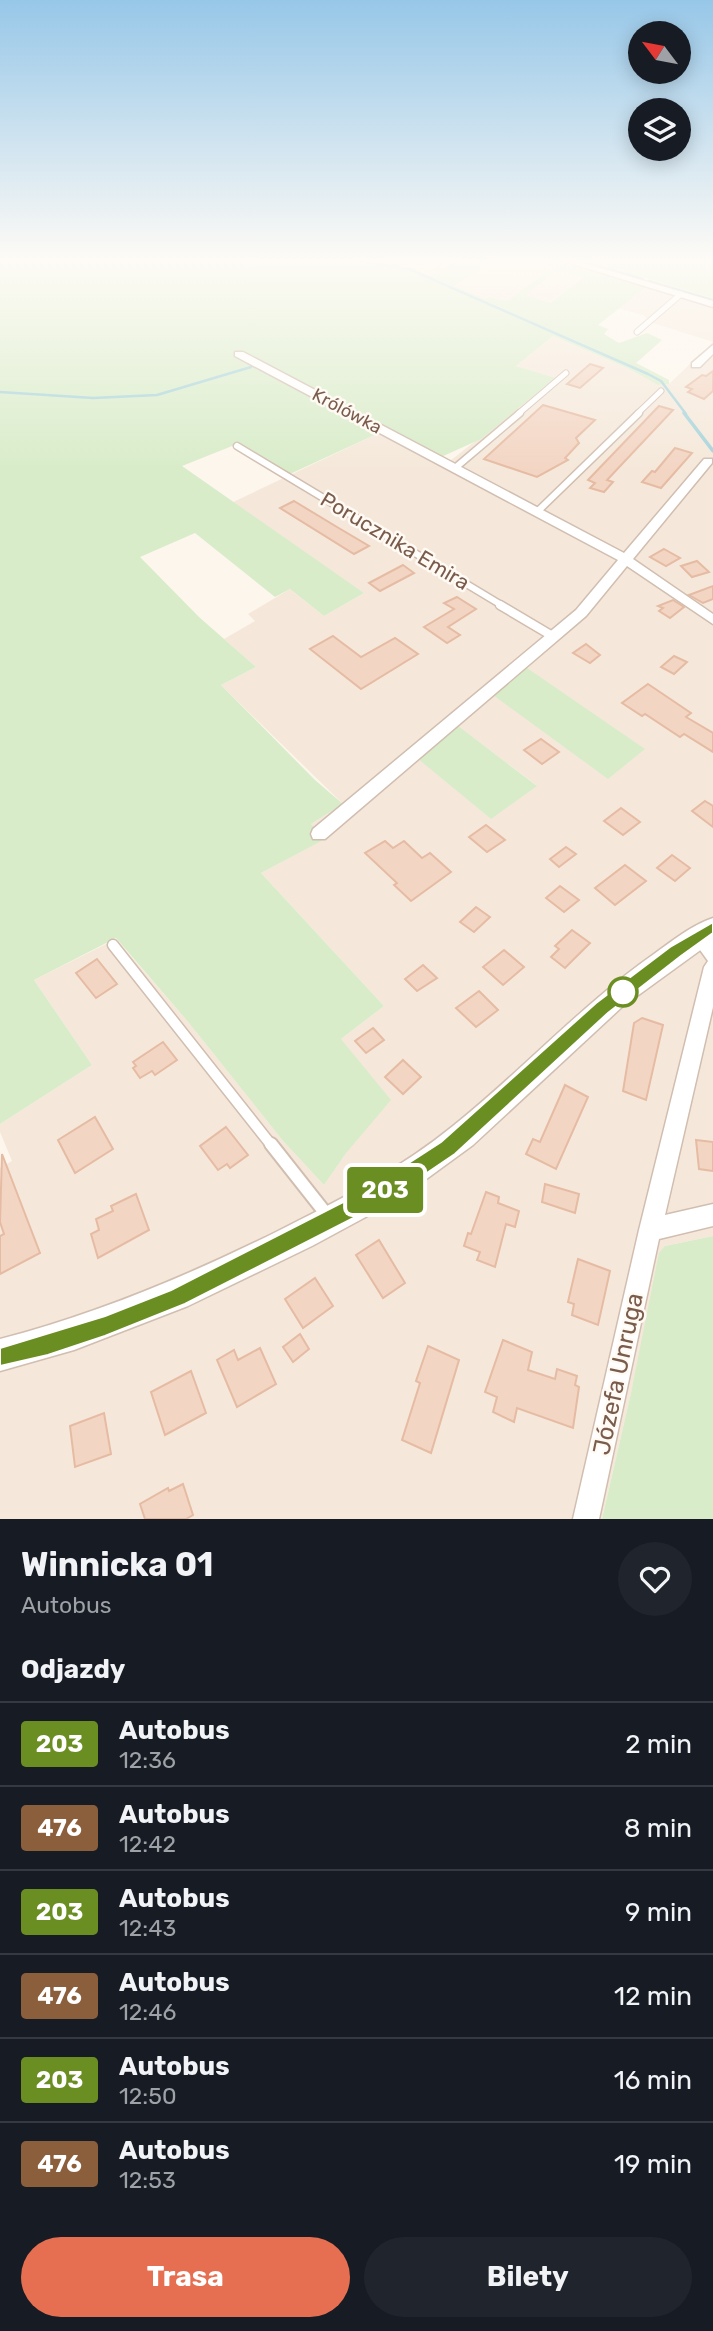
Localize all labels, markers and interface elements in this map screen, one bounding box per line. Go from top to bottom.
north arrow [628,21,691,84]
map controls [628,21,691,161]
button: layers [628,98,691,161]
street label: Królówka [308,384,386,438]
street label: Porucznika Emira [316,486,474,595]
unlabelled marker [608,977,638,1007]
line badge: 203 [345,1167,425,1213]
text: 203 [361,1176,409,1204]
street label: Józefa Unruga [587,1290,649,1458]
button: heart [618,1542,692,1616]
text: Winnicka 01 [21,1545,214,1584]
text: Autobus [21,1591,112,1619]
text: Odjazdy [21,1654,125,1685]
text: Autobus [119,1715,230,1746]
text: 2 min [625,1729,692,1760]
text: 203 [36,1730,83,1758]
text: 12:36 [119,1746,176,1774]
text: Autobus [119,1799,230,1830]
text: 8 min [624,1813,692,1844]
text: 476 [37,1814,82,1842]
text: 12:42 [119,1830,176,1858]
text: Autobus [119,1883,230,1914]
text: 9 min [625,1897,692,1928]
text: 203 [36,1898,83,1926]
text: 12:43 [119,1914,176,1942]
text: Autobus [119,1967,230,1998]
text: 12 min [614,1981,692,2012]
text: 476 [37,1982,82,2010]
text: 12:46 [119,1998,176,2026]
text: Autobus [119,2051,230,2082]
text: 16 min [614,2065,692,2096]
text: 203 [36,2066,83,2094]
text: 12:50 [119,2082,177,2110]
text: Autobus [119,2135,230,2166]
text: 19 min [614,2149,692,2180]
text: 476 [37,2150,82,2178]
text: 12:53 [119,2166,176,2194]
button: Trasa [21,2237,350,2317]
button: Bilety [364,2237,692,2317]

